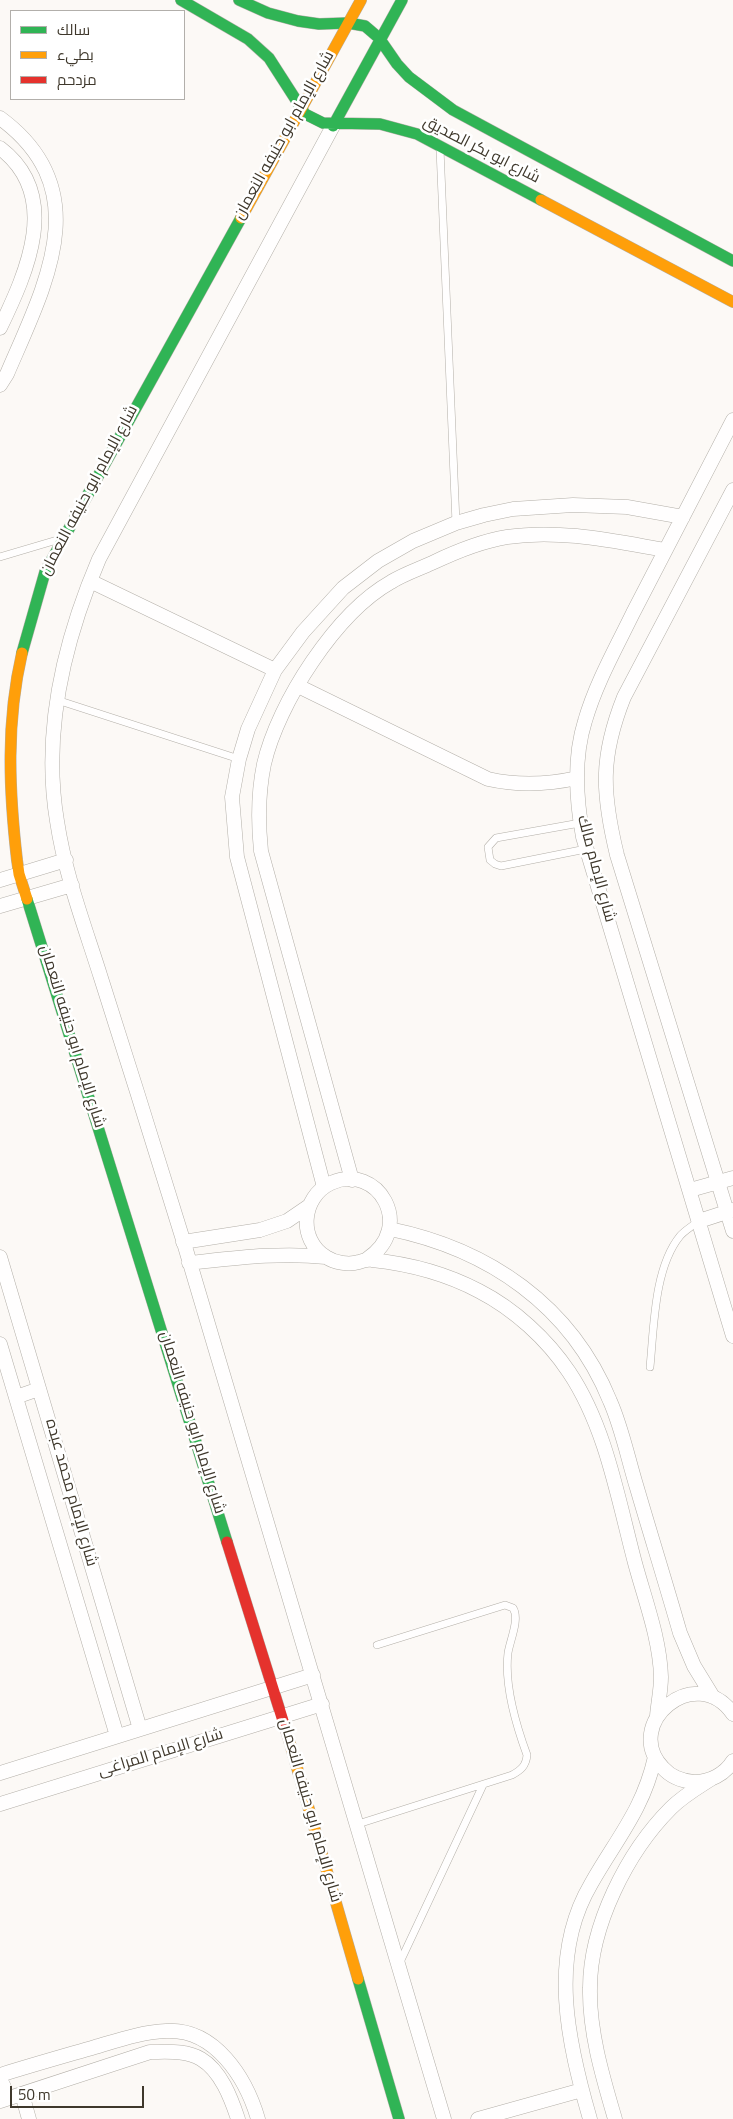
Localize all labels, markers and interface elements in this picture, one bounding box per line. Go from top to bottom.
legend [10,10,185,100]
text: سالك [57,15,90,44]
text: بطيء [57,40,94,69]
street label: شارع الإمام ابو حنيفه النعمان [231,48,339,224]
text: مزدحم [57,65,97,94]
street label: شارع ابو بكر الصديق [419,113,543,189]
street label: شارع الإمام ابو حنيفه النعمان [37,403,143,579]
street label: شارع الإمام مالك [571,813,619,925]
street label: شارع الإمام ابو حنيفه النعمان [34,943,108,1131]
street label: شارع الإمام ابو حنيفه النعمان [154,1329,228,1517]
street label: شارع الإمام محمد عبده [40,1417,100,1569]
street label: شارع الإمام ابو حنيفه النعمان [274,1717,344,1905]
street label: شارع الإمام المراغى [96,1726,226,1782]
scale bar [12,2076,146,2108]
text: 50 m [18,2080,51,2109]

